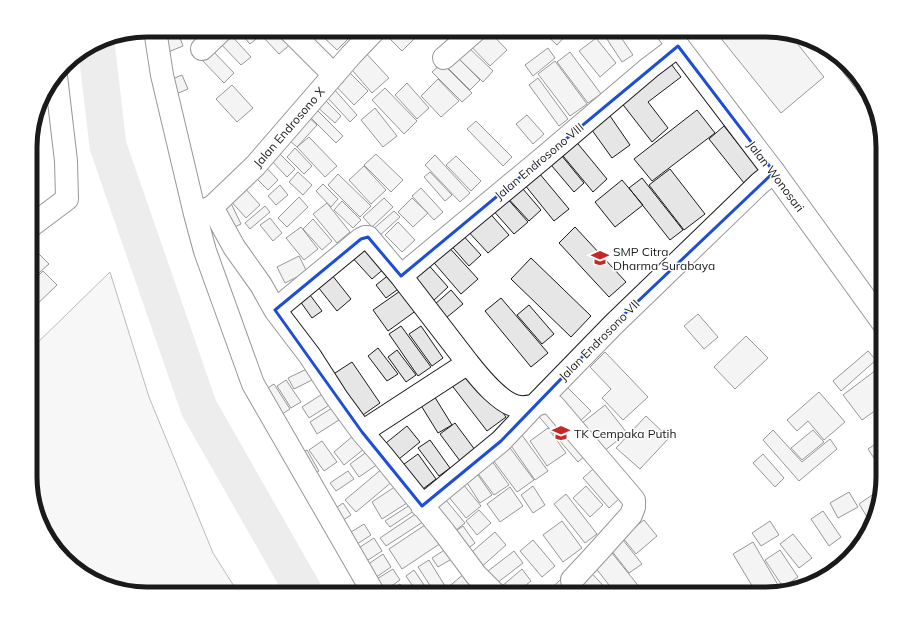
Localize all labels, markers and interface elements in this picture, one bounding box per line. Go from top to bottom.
street label: Jalan Endrosono X [250,84,328,170]
street label: Jalan Endrosono VIII [492,119,586,203]
street label: Jalan Wonosari [744,138,808,215]
place label: SMP Citra Dharma Surabaya [613,244,715,273]
school or university icon: SMP Citra Dharma Surabaya [590,248,610,268]
street label: Jalan Endrosono VII [555,296,643,384]
school or university icon: TK Cempaka Putih [551,423,571,443]
place label: TK Cempaka Putih [574,426,676,441]

